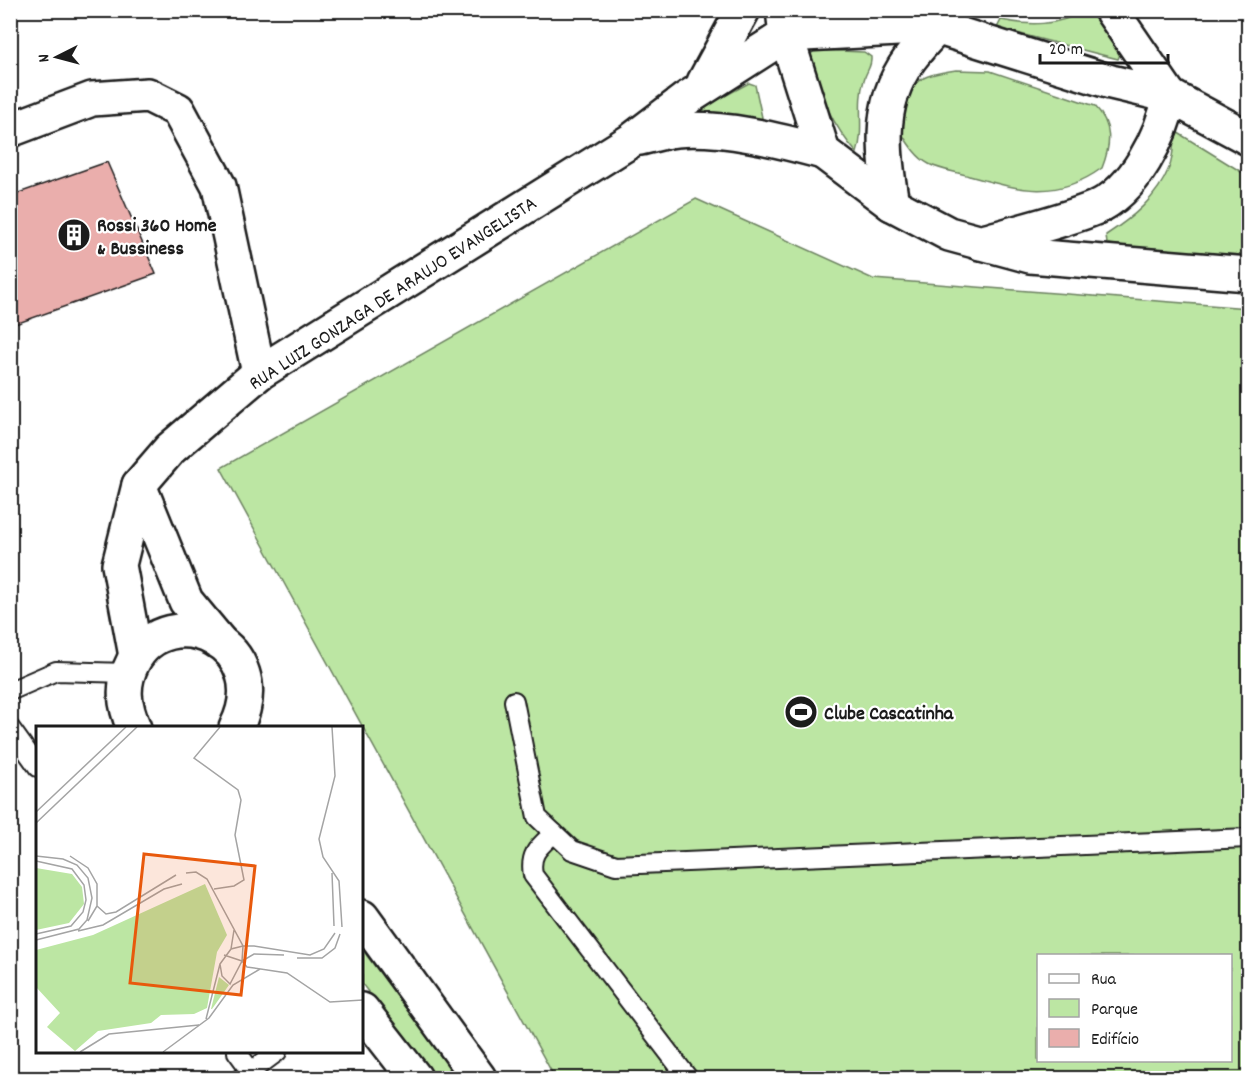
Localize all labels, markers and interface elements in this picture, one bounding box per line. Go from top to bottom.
north arrow [27,27,87,87]
scale bar [1040,27,1168,65]
text: 20 m [1049,38,1083,63]
text: N [33,53,56,63]
street label: RUA LUIZ GONZAGA DE ARAUJO EVANGELISTA [244,191,543,398]
place label: Rossi 360 Home & Bussiness [97,213,217,264]
building icon: Rossi 360 Home & Bussiness [56,217,92,253]
sports icon: Clube Cascatinha [783,694,819,730]
place label: Clube Cascatinha [824,701,954,729]
inset map [36,726,363,1053]
legend [1037,954,1232,1062]
text: Rua [1091,968,1117,993]
text: Parque [1091,998,1138,1023]
text: Edifício [1091,1028,1139,1053]

